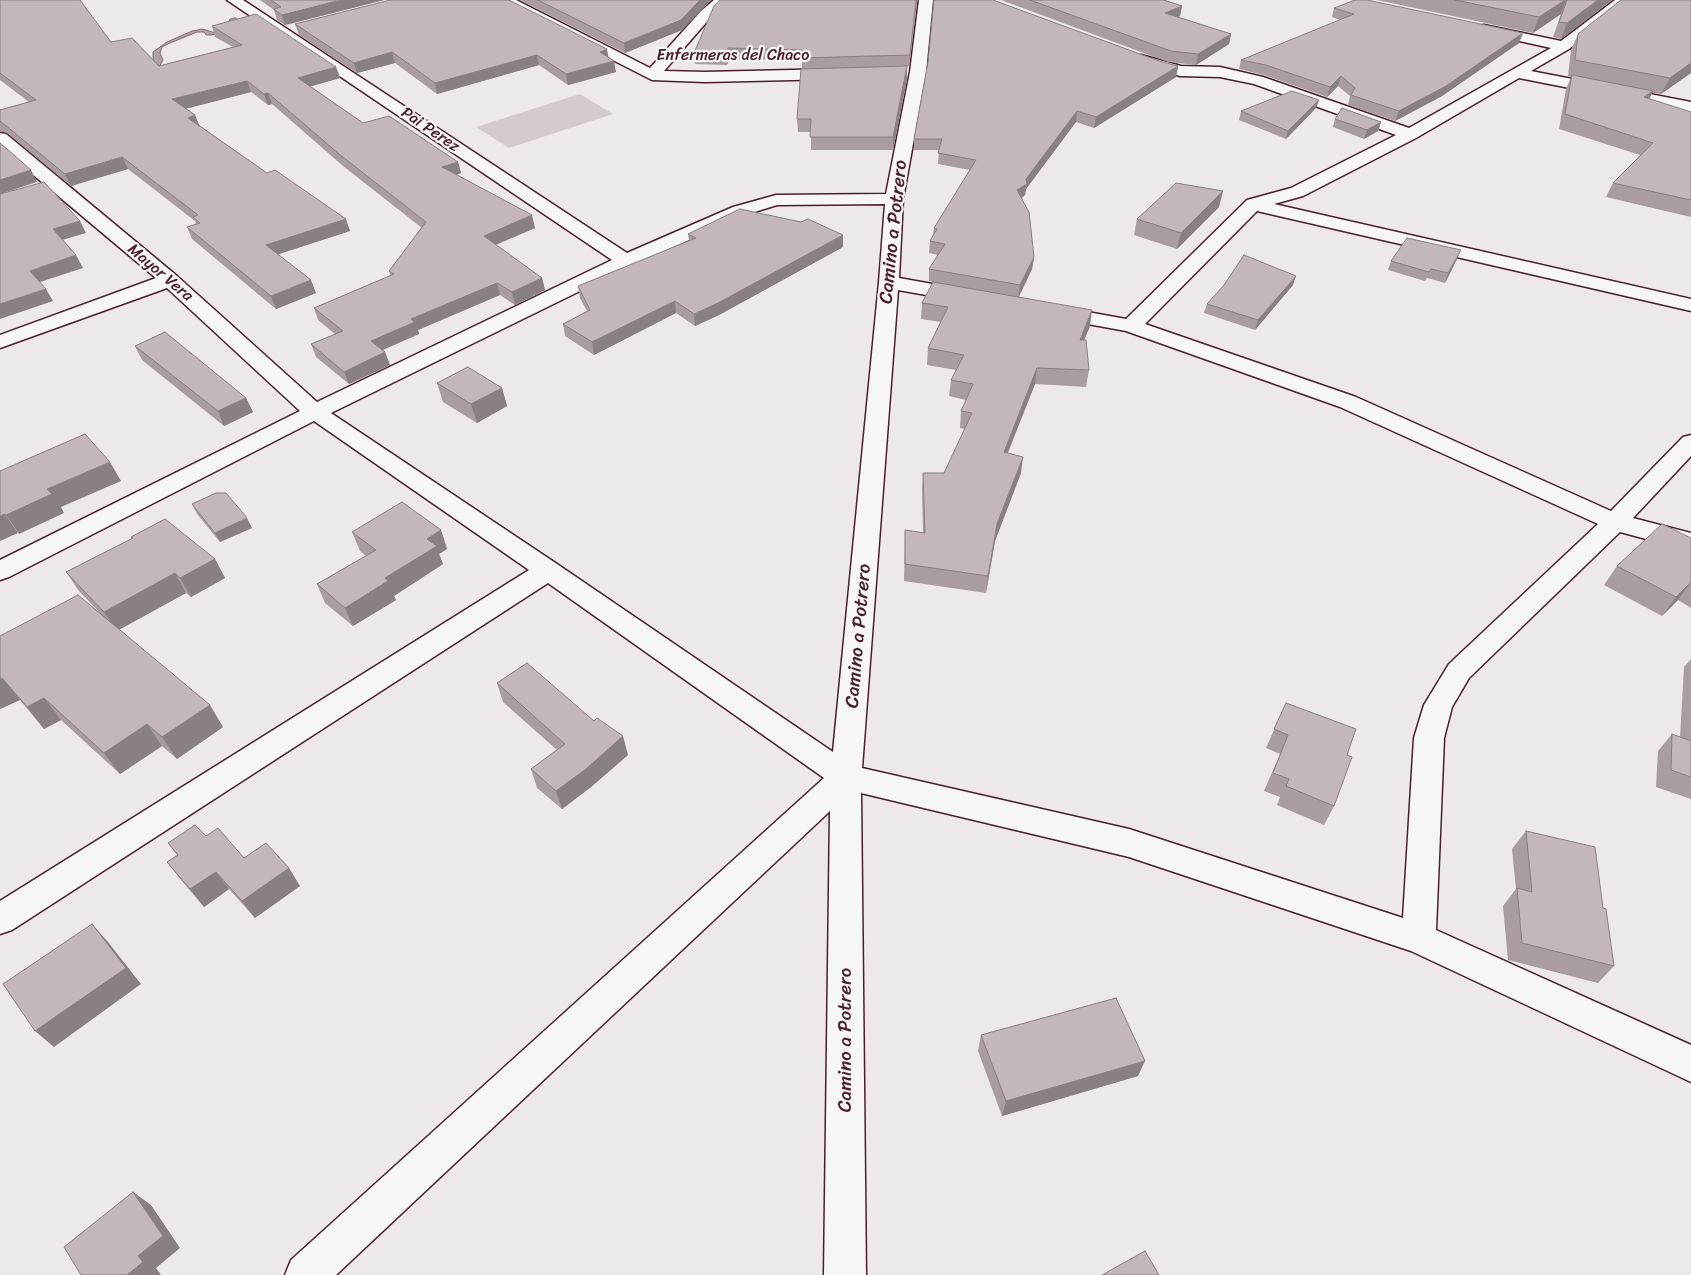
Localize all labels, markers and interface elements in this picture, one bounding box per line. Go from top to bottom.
street label: Enfermeras del Chaco [657,46,809,66]
street label: Pai Perez [397,103,463,157]
street label: Camino a Potrero [875,159,913,305]
street label: Mayor Vera [123,240,197,306]
street label: Camino a Potrero [841,563,877,709]
street label: Camino a Potrero [835,968,857,1112]

